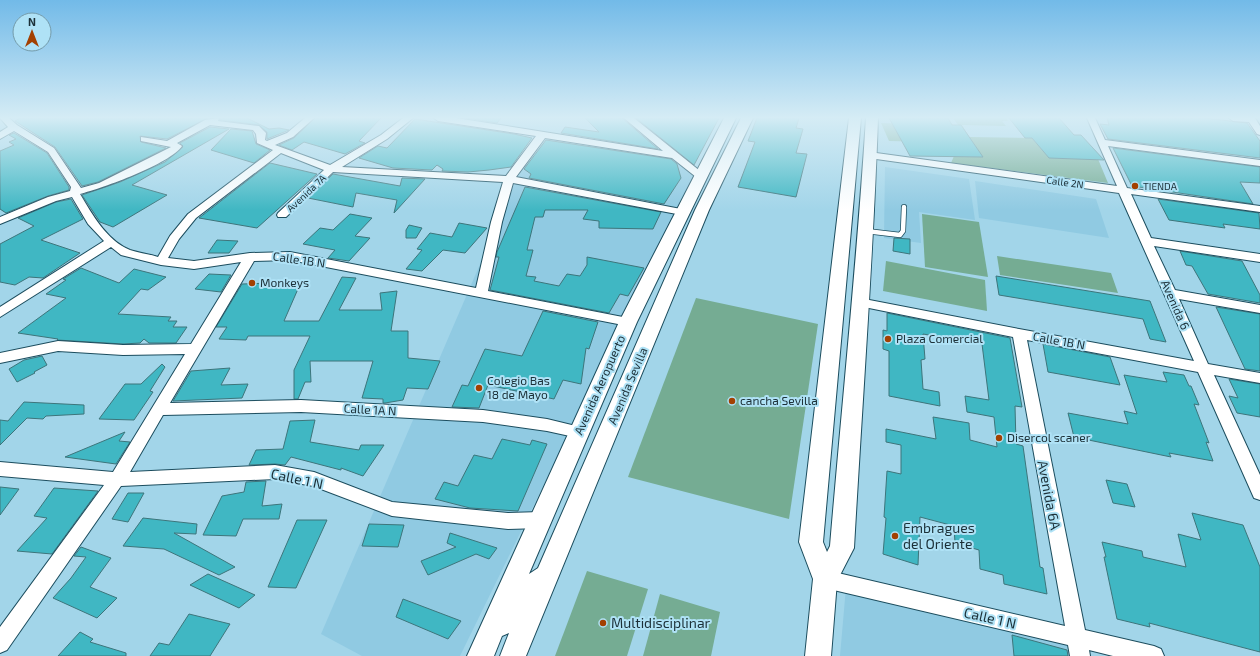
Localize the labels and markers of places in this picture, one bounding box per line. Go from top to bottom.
place label: TIENDA [1143,180,1178,192]
marker: TIENDA [1130,181,1140,191]
place label: Monkeys [260,275,309,289]
marker: Monkeys [247,278,257,288]
place label: Plaza Comercial [896,331,983,345]
marker: Plaza Comercial [883,334,893,344]
place label: Colegio Bas 18 de Mayo [487,373,550,401]
marker: Colegio Bas 18 de Mayo [474,383,484,393]
place label: cancha Sevilla [740,393,818,407]
marker: cancha Sevilla [727,396,737,406]
place label: Disercol scaner [1007,430,1091,444]
marker: Disercol scaner [994,433,1004,443]
place label: Embragues del Oriente [903,519,975,552]
marker: Embragues del Oriente [890,531,900,541]
place label: Multidisciplinar [611,614,711,631]
marker: Multidisciplinar [598,618,608,628]

